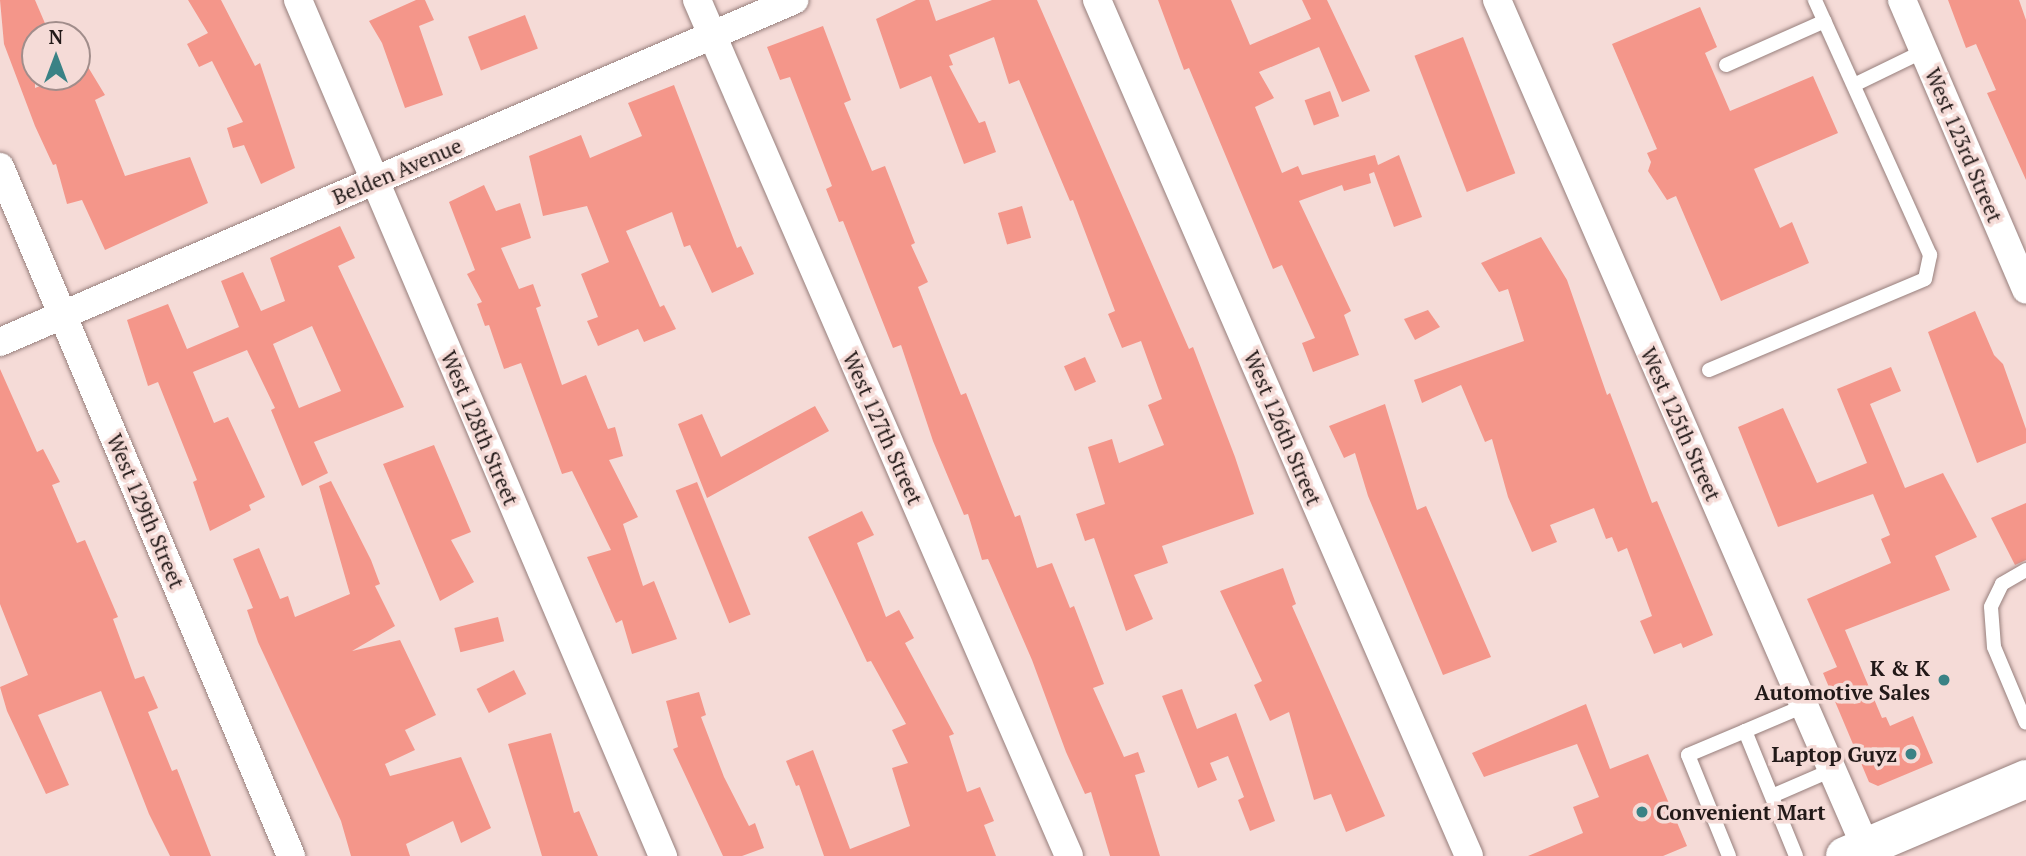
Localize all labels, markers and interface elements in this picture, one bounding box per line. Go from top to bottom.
north arrow [21,21,91,91]
text: N [49,24,63,49]
street label: West 123rd Street [1920,64,2008,226]
street label: Belden Avenue [328,132,466,210]
street label: West 125th Street [1636,343,1726,505]
street label: West 128th Street [436,347,524,509]
street label: West 126th Street [1239,347,1327,509]
street label: West 127th Street [838,348,928,508]
street label: West 129th Street [102,430,190,592]
place label: K & K Automotive Sales [1755,655,1930,705]
marker: K & K Automotive Sales [1936,672,1952,688]
place label: Laptop Guyz [1772,741,1897,767]
marker: Laptop Guyz [1903,746,1919,762]
place label: Convenient Mart [1656,799,1826,825]
marker: Convenient Mart [1634,804,1650,820]

